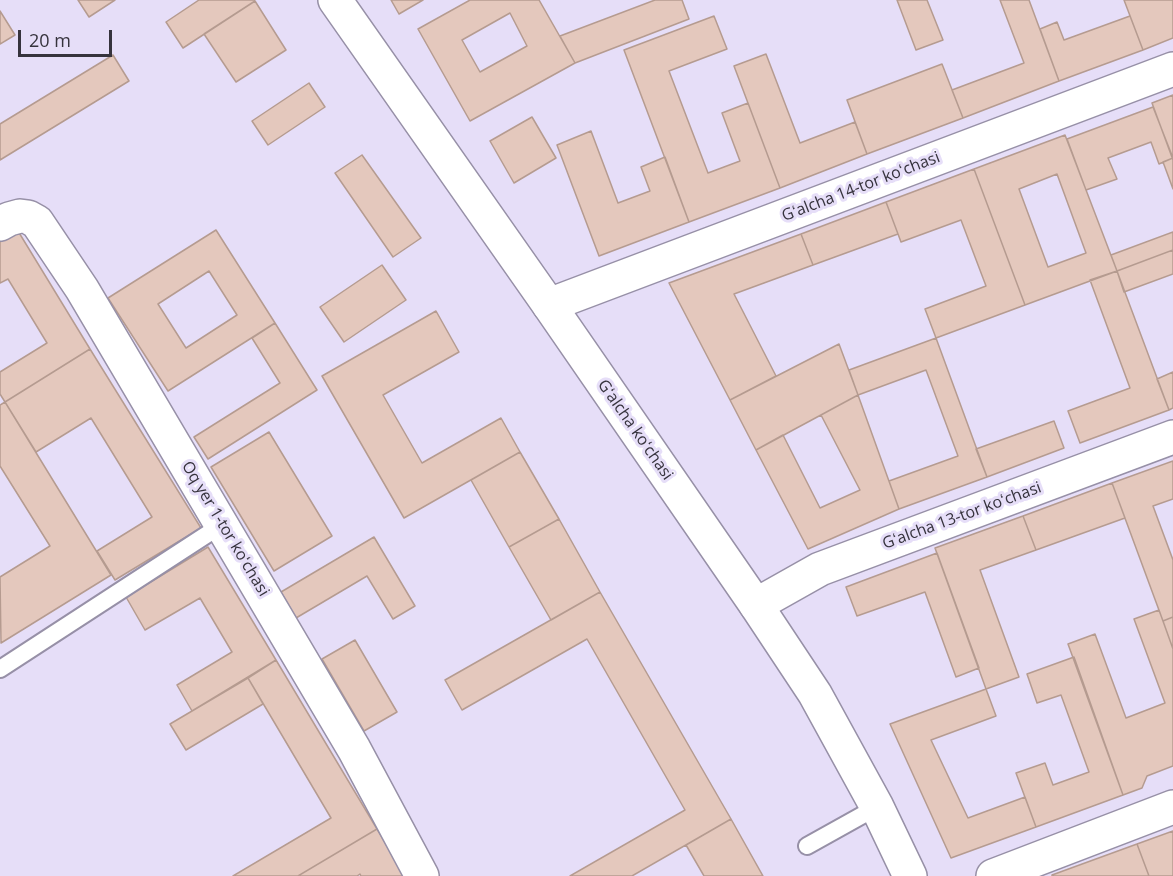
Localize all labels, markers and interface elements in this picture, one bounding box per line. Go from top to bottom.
scale bar [21,18,116,56]
text: 20 m [29,28,71,52]
street label: Gʻalcha 14-tor koʻchasi [779,148,943,226]
street label: Gʻalcha koʻchasi [593,376,677,484]
street label: Oq yer 1-tor koʻchasi [177,458,273,600]
street label: Gʻalcha 13-tor koʻchasi [880,478,1044,554]

